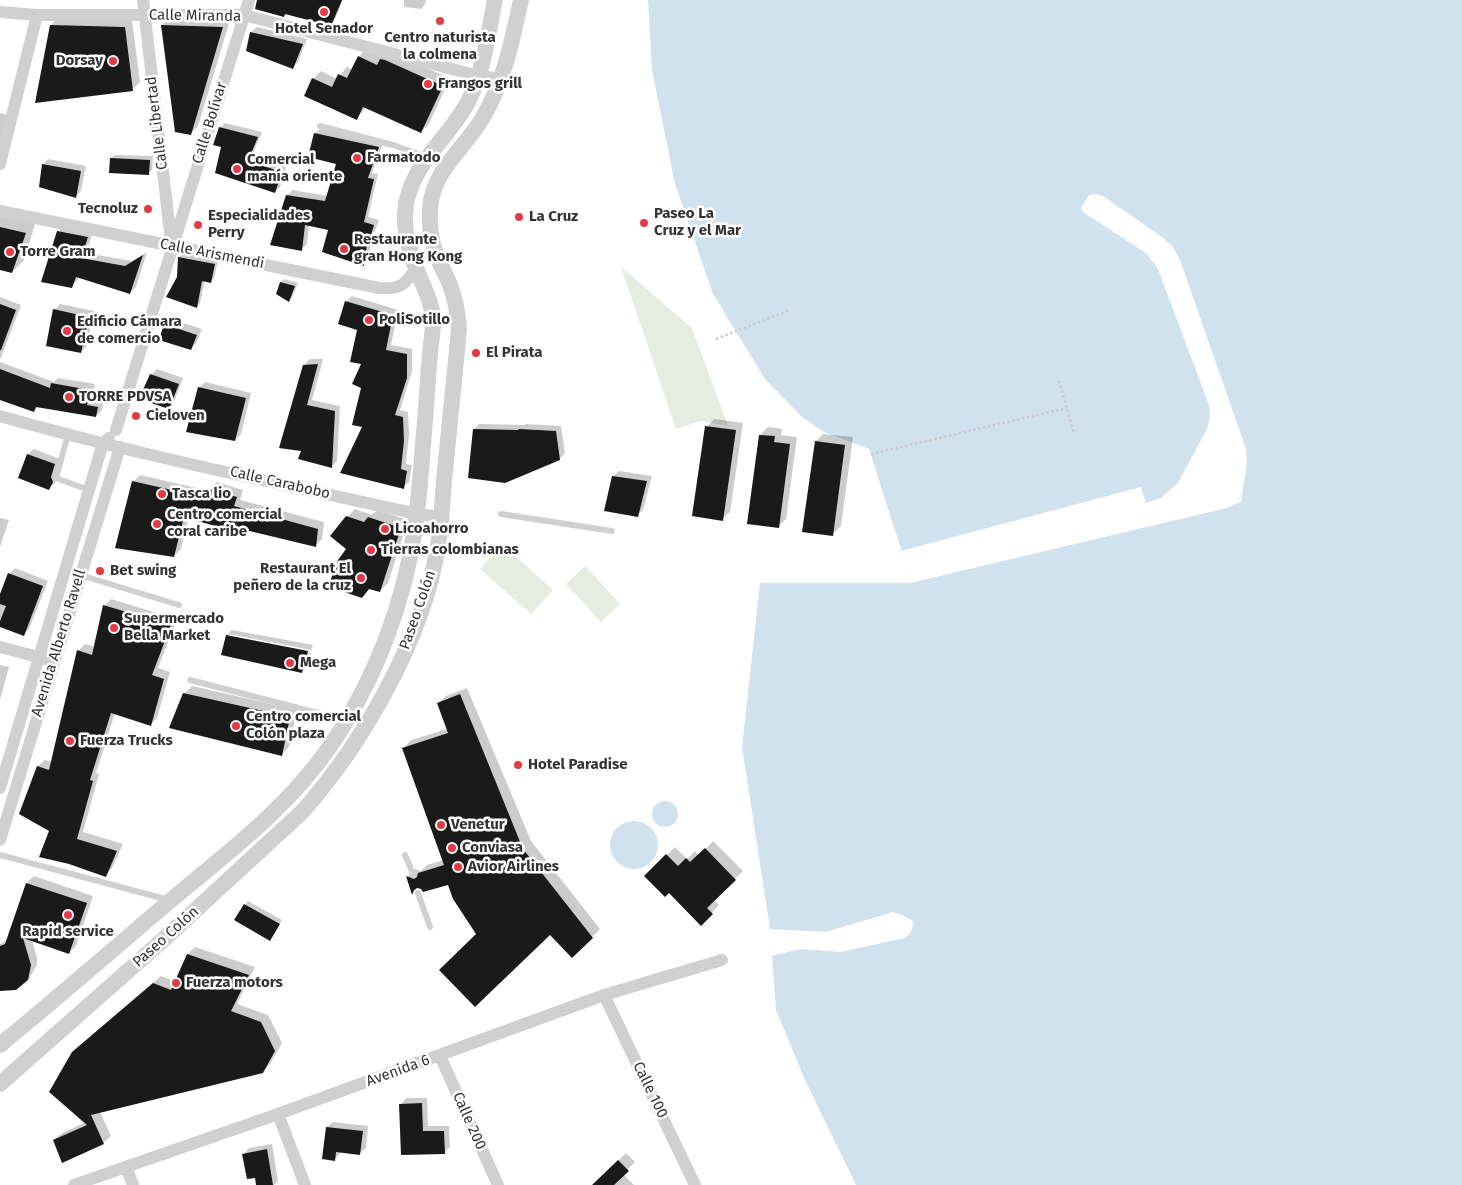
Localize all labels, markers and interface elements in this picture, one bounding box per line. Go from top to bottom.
street label: Calle Miranda [149,6,241,26]
marker: Hotel Senador [318,6,330,18]
marker: Centro naturista la colmena [434,15,446,27]
place label: Hotel Senador [275,20,373,38]
place label: Centro naturista la colmena [384,29,496,64]
place label: Dorsay [56,52,103,70]
marker: Dorsay [107,55,119,67]
street label: Calle Libertad [142,75,172,171]
place label: Frangos grill [438,75,522,93]
marker: Frangos grill [422,78,434,90]
street label: Calle Bolívar [189,80,231,166]
place label: Farmatodo [367,149,441,167]
place label: Comercial manía oriente [247,151,342,186]
marker: Farmatodo [351,152,363,164]
marker: Comercial manía oriente [231,163,243,175]
place label: Tecnoluz [78,200,138,218]
marker: Tecnoluz [142,203,154,215]
place label: Paseo La Cruz y el Mar [654,205,741,240]
place label: Especialidades Perry [208,207,310,242]
place label: La Cruz [529,208,578,226]
marker: La Cruz [513,211,525,223]
marker: Paseo La Cruz y el Mar [638,217,650,229]
marker: Especialidades Perry [192,219,204,231]
place label: Restaurante gran Hong Kong [354,231,462,266]
street label: Calle Arismendi [158,235,266,273]
place label: Torre Gram [20,243,96,261]
marker: Restaurante gran Hong Kong [338,243,350,255]
marker: Torre Gram [4,246,16,258]
place label: PoliSotillo [379,311,450,329]
place label: Edificio Cámara de comercio [77,313,182,348]
marker: PoliSotillo [363,314,375,326]
marker: Edificio Cámara de comercio [61,325,73,337]
place label: El Pirata [486,344,543,362]
marker: El Pirata [470,347,482,359]
place label: TORRE PDVSA [79,388,171,406]
marker: TORRE PDVSA [63,391,75,403]
place label: Cieloven [146,407,205,425]
marker: Cieloven [130,410,142,422]
street label: Calle Carabobo [228,463,332,503]
place label: Tasca lio [172,485,231,503]
marker: Tasca lio [156,488,168,500]
place label: Centro comercial coral caribe [167,506,282,541]
marker: Centro comercial coral caribe [151,518,163,530]
place label: Licoahorro [395,520,468,538]
marker: Licoahorro [379,523,391,535]
place label: Tierras colombianas [381,541,519,559]
marker: Tierras colombianas [365,544,377,556]
place label: Restaurant El peñero de la cruz [233,560,351,595]
place label: Bet swing [110,562,176,580]
marker: Bet swing [94,565,106,577]
street label: Avenida Alberto Ravell [28,567,90,719]
street label: Paseo Colón [396,568,440,652]
marker: Restaurant El peñero de la cruz [355,572,367,584]
place label: Supermercado Bella Market [124,610,224,645]
marker: Supermercado Bella Market [108,622,120,634]
place label: Mega [300,654,336,672]
marker: Mega [284,657,296,669]
place label: Centro comercial Colón plaza [246,708,361,743]
marker: Centro comercial Colón plaza [230,720,242,732]
place label: Fuerza Trucks [80,732,173,750]
marker: Fuerza Trucks [64,735,76,747]
place label: Hotel Paradise [528,756,627,774]
marker: Hotel Paradise [512,759,524,771]
place label: Venetur [451,816,505,834]
marker: Venetur [435,819,447,831]
place label: Conviasa [462,839,523,857]
marker: Conviasa [446,842,458,854]
place label: Avior Airlines [468,858,559,876]
marker: Avior Airlines [452,861,464,873]
street label: Paseo Colón [129,903,203,971]
marker: Rapid service [62,909,74,921]
place label: Rapid service [22,923,114,941]
place label: Fuerza motors [186,974,283,992]
marker: Fuerza motors [170,977,182,989]
street label: Avenida 6 [364,1051,432,1091]
street label: Calle 100 [629,1059,671,1121]
street label: Calle 200 [448,1089,490,1153]

